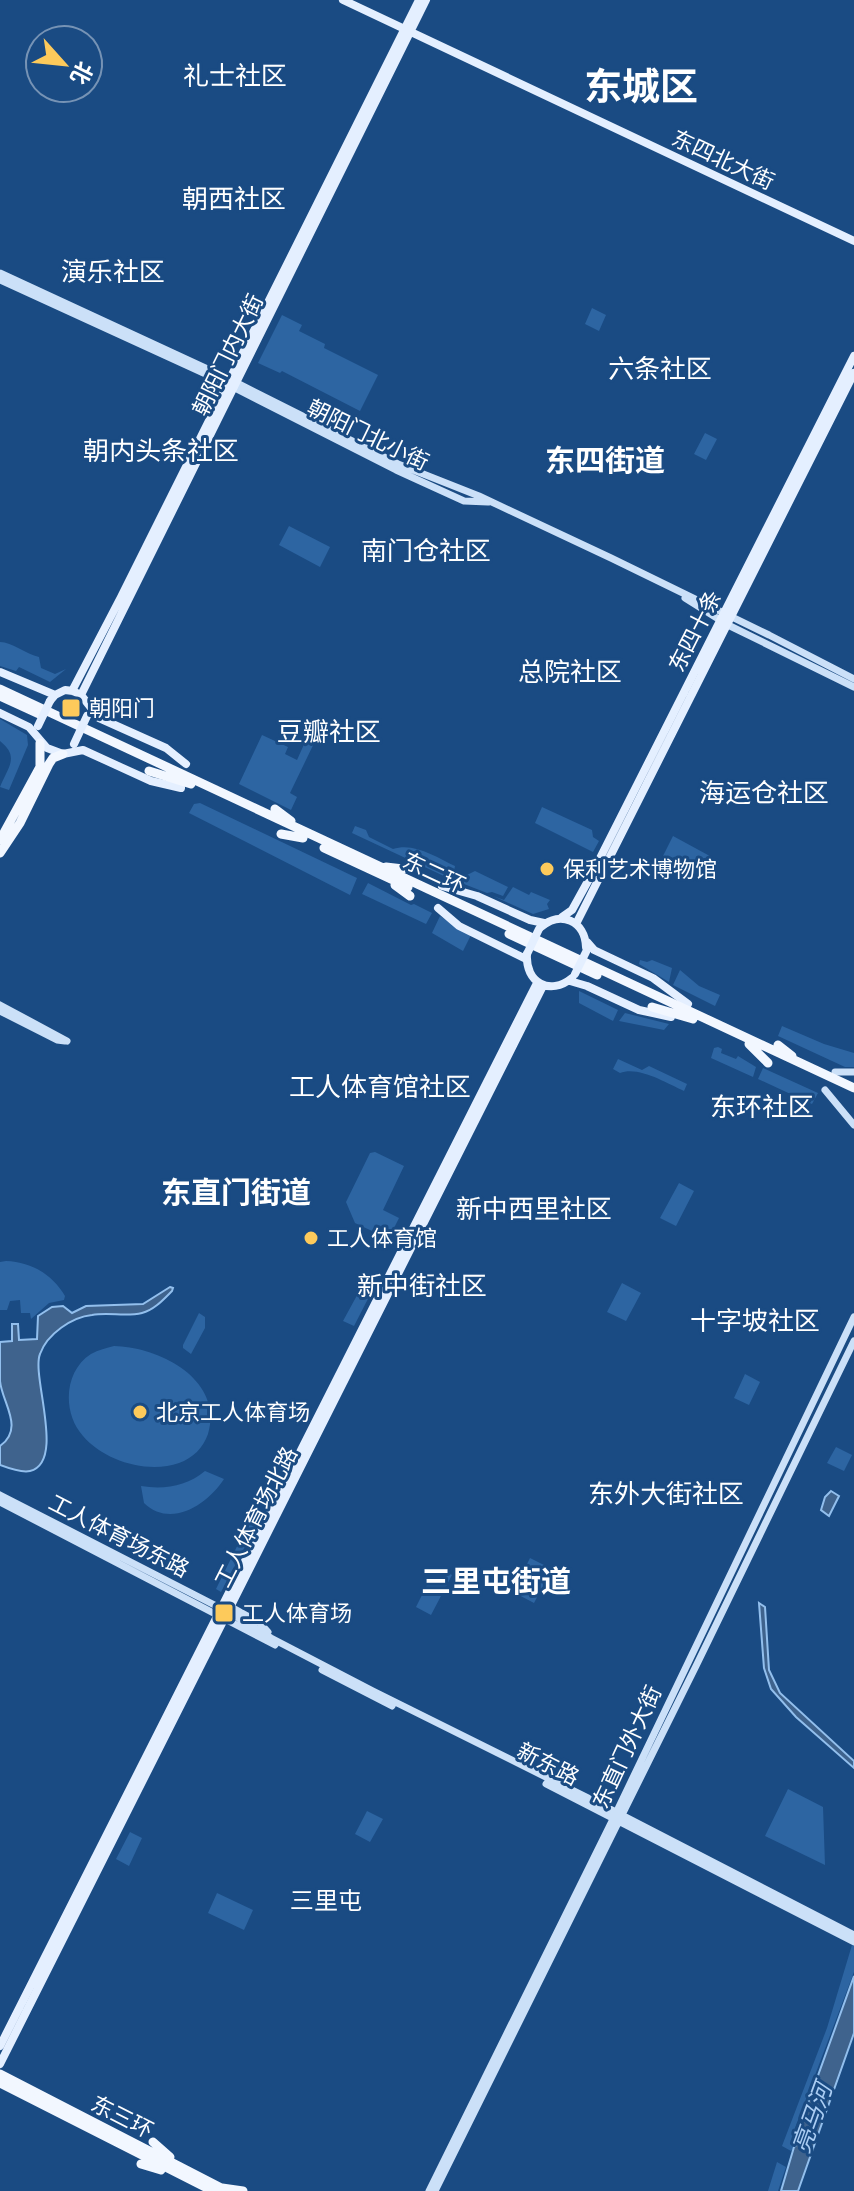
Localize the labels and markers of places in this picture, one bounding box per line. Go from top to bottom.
place label: 朝阳门 [89,696,155,721]
marker: 朝阳门 [60,697,82,719]
place label: 保利艺术博物馆 [563,857,717,882]
marker: 保利艺术博物馆 [538,860,556,878]
place label: 工人体育馆 [327,1226,437,1251]
marker: 工人体育馆 [302,1229,320,1247]
place label: 北京工人体育场 [156,1400,310,1425]
marker: 北京工人体育场 [131,1403,149,1421]
place label: 工人体育场 [242,1601,352,1626]
marker: 工人体育场 [213,1602,235,1624]

